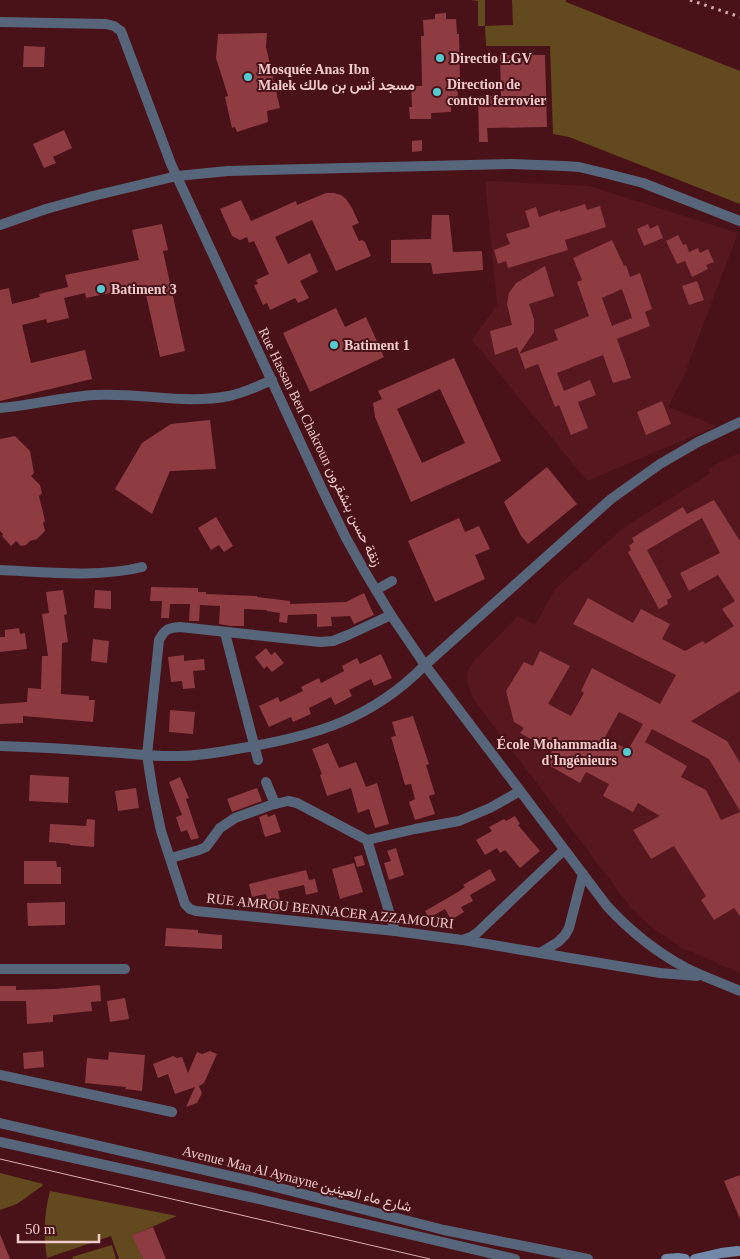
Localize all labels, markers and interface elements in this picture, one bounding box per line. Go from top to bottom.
place label: Directio LGV [450,51,532,66]
marker: Directio LGV [434,52,446,64]
place label: Mosquée Anas Ibn Malek مسجد أنس بن مالك [258,62,415,94]
marker: Mosquée Anas Ibn Malek مسجد أنس بن مالك [242,71,254,83]
place label: Direction de control ferrovier [447,77,546,108]
marker: Direction de control ferrovier [431,86,443,98]
place label: Batiment 3 [111,282,177,297]
marker: Batiment 3 [95,283,107,295]
street label: Rue Hassan Ben Chakroun زنقة حسن بنشقرون [255,325,385,569]
place label: Batiment 1 [344,338,410,353]
marker: Batiment 1 [328,339,340,351]
place label: École Mohammadia d'Ingénieurs [497,736,618,768]
marker: École Mohammadia d'Ingénieurs [621,746,633,758]
street label: RUE AMROU BENNACER AZZAMOURI [206,891,455,931]
street label: Avenue Maa Al Aynayne شارع ماء العينين [180,1143,413,1218]
scale bar [18,1212,99,1244]
text: 50 m [25,1221,56,1237]

